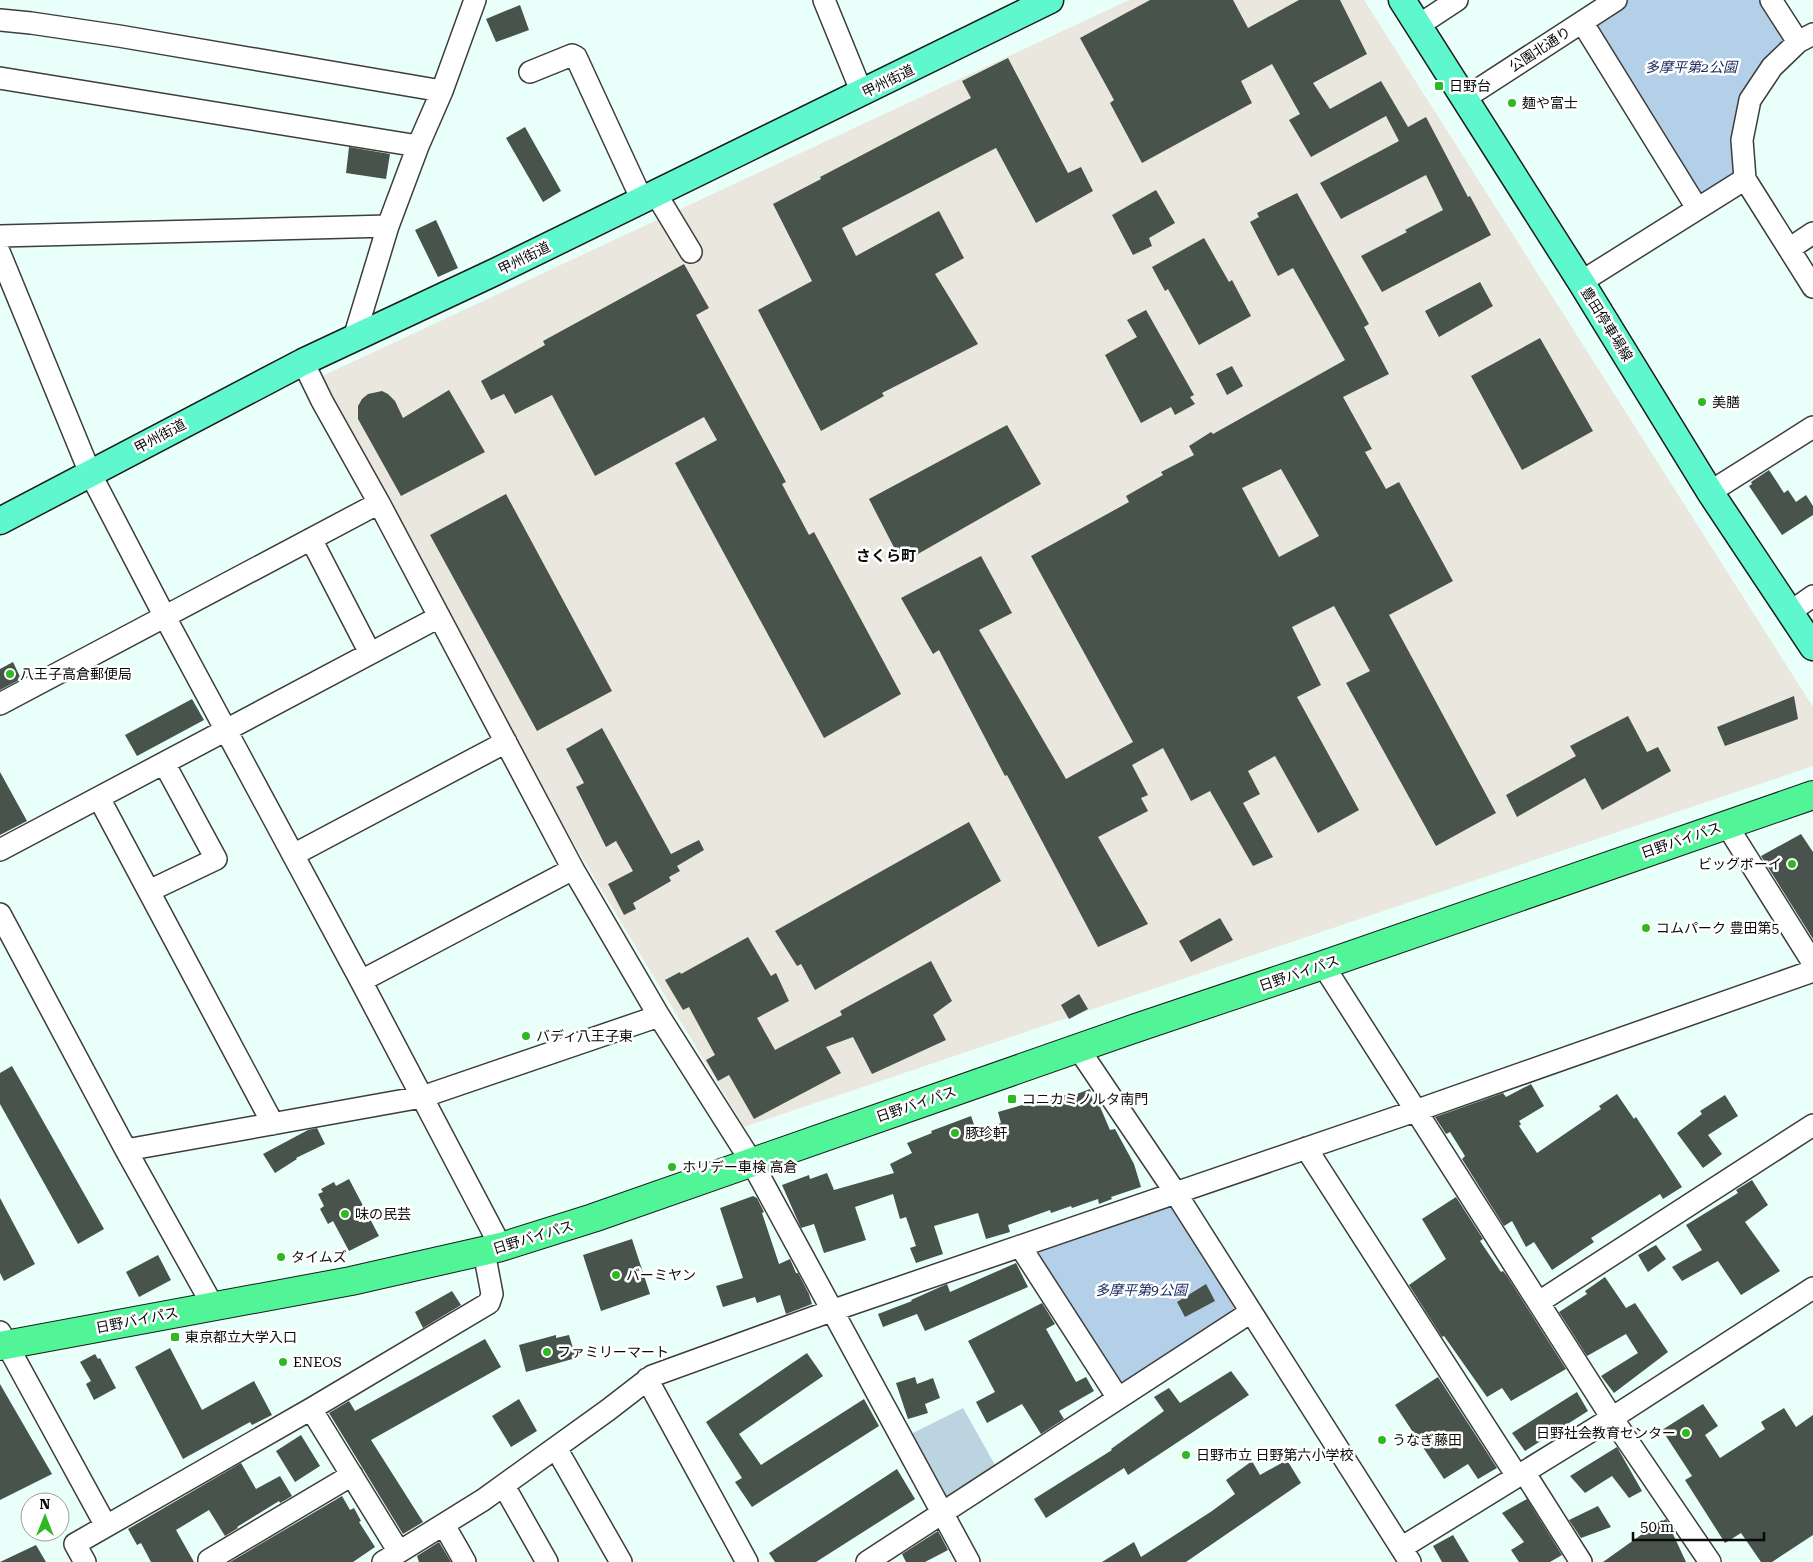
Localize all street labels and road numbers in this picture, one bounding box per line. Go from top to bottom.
street label: 公園北通り [1506,23,1574,75]
street label: 甲州街道 [859,62,917,100]
street label: 甲州街道 [495,239,553,277]
street label: 豊田停車場線 [1578,284,1636,364]
street label: 甲州街道 [132,416,188,456]
street label: 日野バイパス [1639,819,1723,861]
street label: 日野バイパス [1257,952,1341,994]
street label: 日野バイパス [874,1083,958,1125]
street label: 日野バイパス [491,1217,575,1257]
street label: 日野バイパス [94,1304,180,1336]

